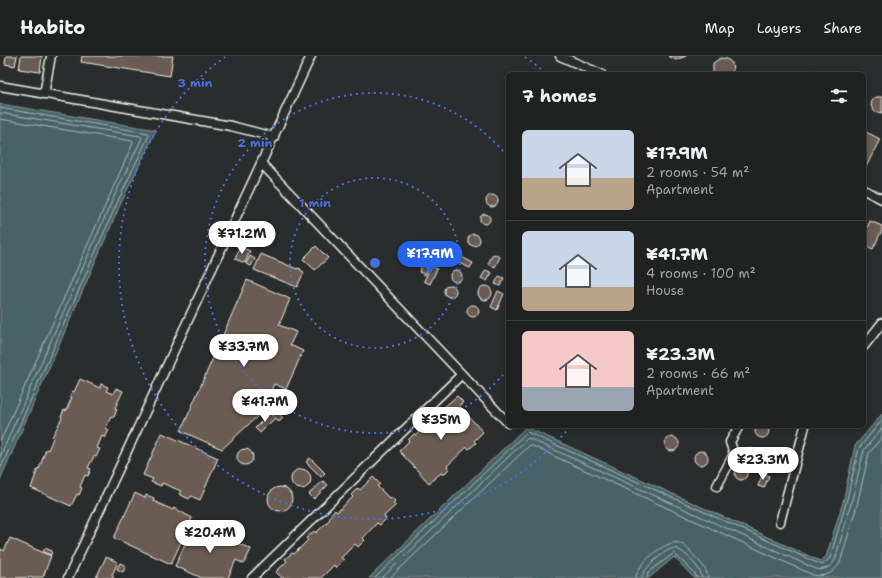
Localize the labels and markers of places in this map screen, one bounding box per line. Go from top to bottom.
pin: ¥71.2M [209,221,275,255]
pin: ¥17.9M [397,241,463,275]
centre of rings [368,256,382,270]
pin: ¥33.7M [211,334,277,368]
pin: ¥41.7M [232,389,298,423]
pin: ¥35M [417,407,465,441]
pin: ¥23.3M [730,447,796,481]
pin: ¥20.4M [177,520,243,554]

